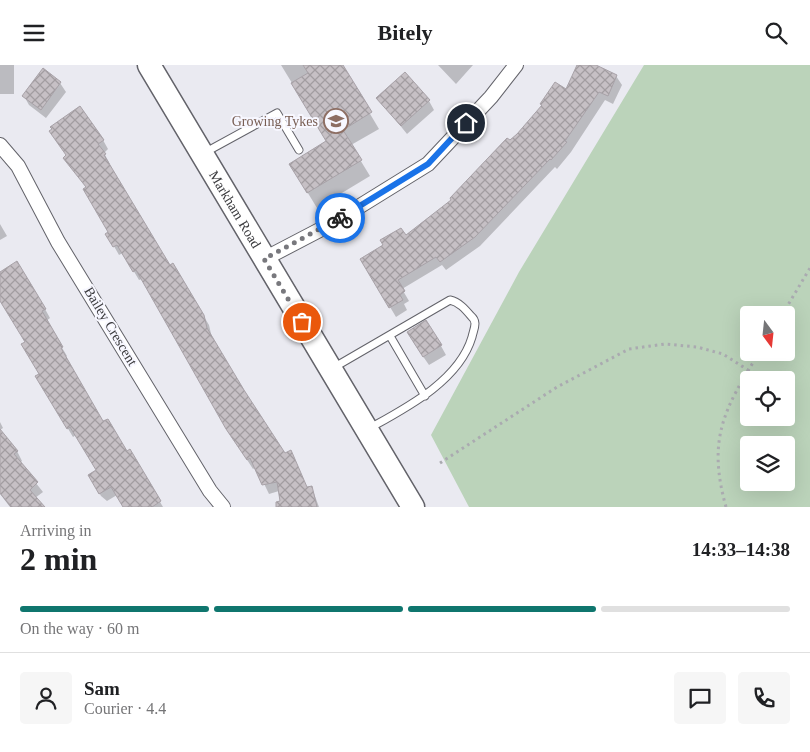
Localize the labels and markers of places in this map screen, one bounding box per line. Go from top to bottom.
pin [445,102,487,144]
school or university icon: Growing Tykes [323,108,349,134]
place label: Growing Tykes [232,114,318,129]
pin [281,301,323,343]

